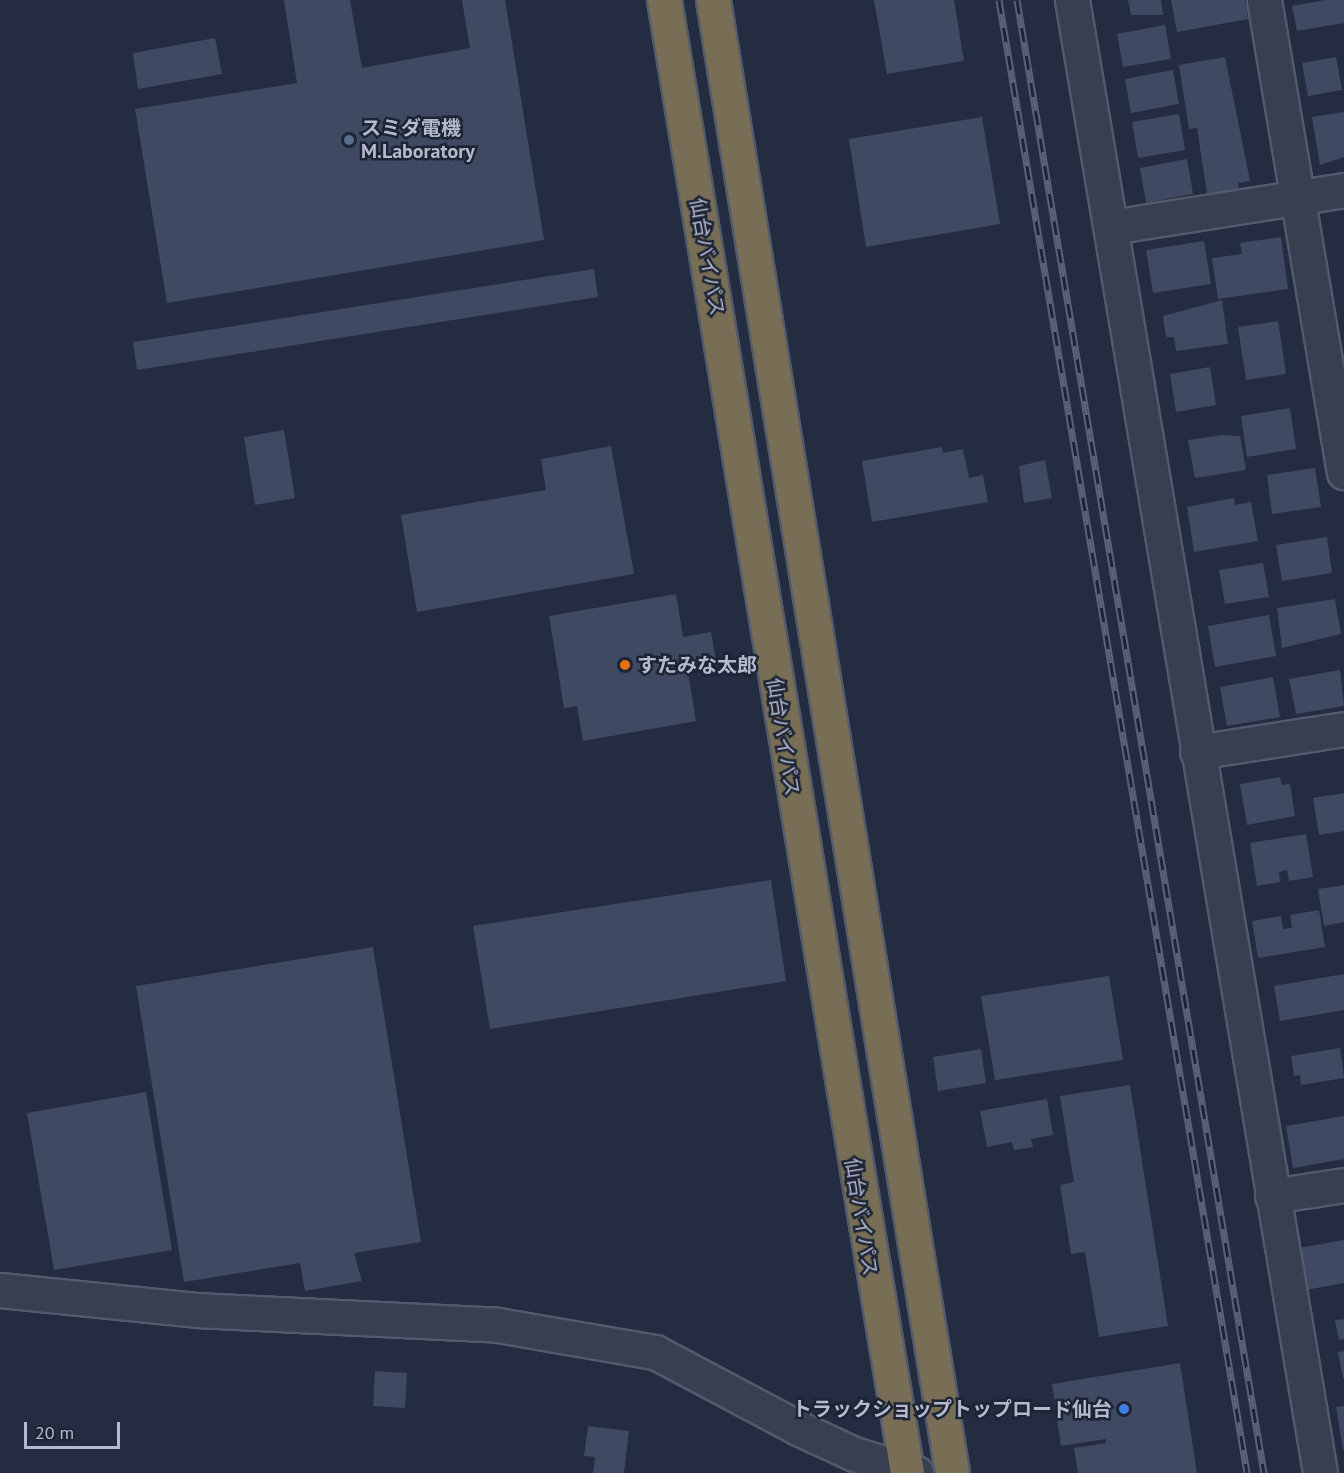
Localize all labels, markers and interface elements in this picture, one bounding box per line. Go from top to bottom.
place label: スミダ電機 M.Laboratory [361,116,475,163]
marker: スミダ電機 M.Laboratory [342,133,356,147]
street label: 仙台バイパス [685,196,729,318]
place label: すたみな太郎 [637,653,757,677]
marker: すたみな太郎 [618,658,632,672]
street label: 仙台バイパス [762,676,804,798]
street label: 仙台バイパス [840,1156,882,1278]
place label: トラックショップトップロード仙台 [792,1397,1112,1421]
marker: トラックショップトップロード仙台 [1117,1402,1131,1416]
scale bar [27,1410,123,1448]
text: 20 m [35,1421,74,1444]

